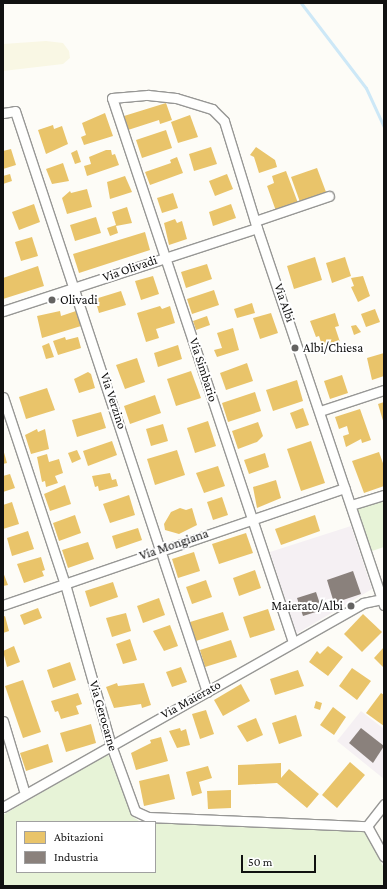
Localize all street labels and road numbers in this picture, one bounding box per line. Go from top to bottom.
street label: Via Olivadi [101,252,159,286]
street label: Via Albi [270,282,298,324]
street label: Via Simbario [185,336,221,404]
street label: Via Verzino [97,371,129,431]
street label: Via Mongiana [137,526,211,564]
street label: Via Maierato [158,677,224,723]
street label: Via Gerocarne [86,679,120,753]

